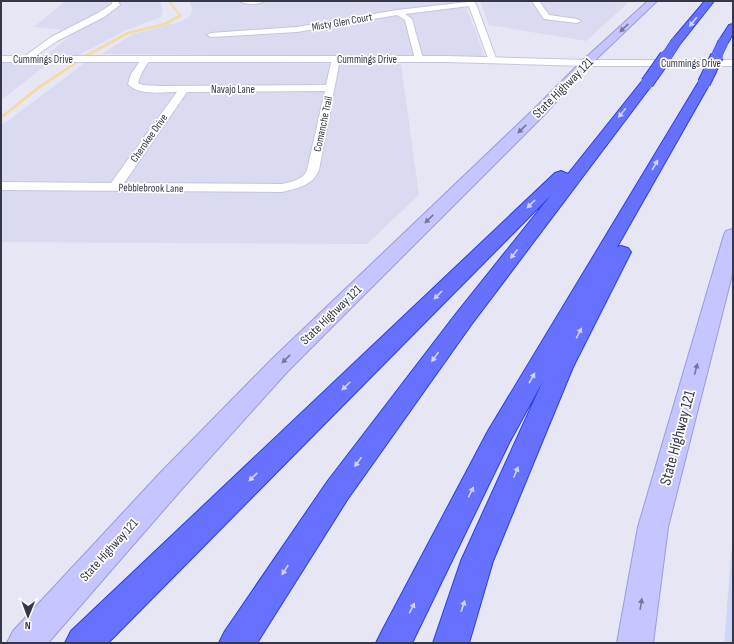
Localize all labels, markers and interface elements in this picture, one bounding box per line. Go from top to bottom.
street label: Misty Glen Court [311,10,374,34]
one-way arrow [688,16,697,27]
one-way arrow [619,23,629,32]
street label: Cummings Drive [13,53,73,66]
street label: Cummings Drive [337,53,397,66]
street label: State Highway 121 [529,54,597,122]
street label: Cummings Drive [661,57,721,70]
street label: Navajo Lane [211,83,255,96]
street label: Comanche Trail [311,95,335,153]
one-way arrow [618,108,627,119]
street label: Cherokee Drive [128,111,170,165]
one-way arrow [517,124,527,134]
one-way arrow [651,159,658,171]
street label: Pebblebrook Lane [119,181,183,195]
one-way arrow [526,199,536,209]
one-way arrow [424,214,434,224]
one-way arrow [510,249,518,259]
street label: State Highway 121 [297,281,365,348]
one-way arrow [433,290,443,300]
one-way arrow [576,327,582,339]
one-way arrow [431,352,439,363]
one-way arrow [281,354,291,364]
one-way arrow [694,363,700,375]
one-way arrow [529,372,536,384]
one-way arrow [341,381,351,391]
street label: State Highway 121 [656,388,700,488]
one-way arrow [354,457,362,468]
one-way arrow [513,467,519,478]
one-way arrow [248,472,258,481]
one-way arrow [467,486,474,498]
street label: State Highway 121 [77,515,142,585]
one-way arrow [281,565,289,575]
north arrow [8,596,48,636]
one-way arrow [638,598,644,611]
one-way arrow [460,600,466,612]
one-way arrow [409,602,415,614]
text: N [25,619,31,632]

